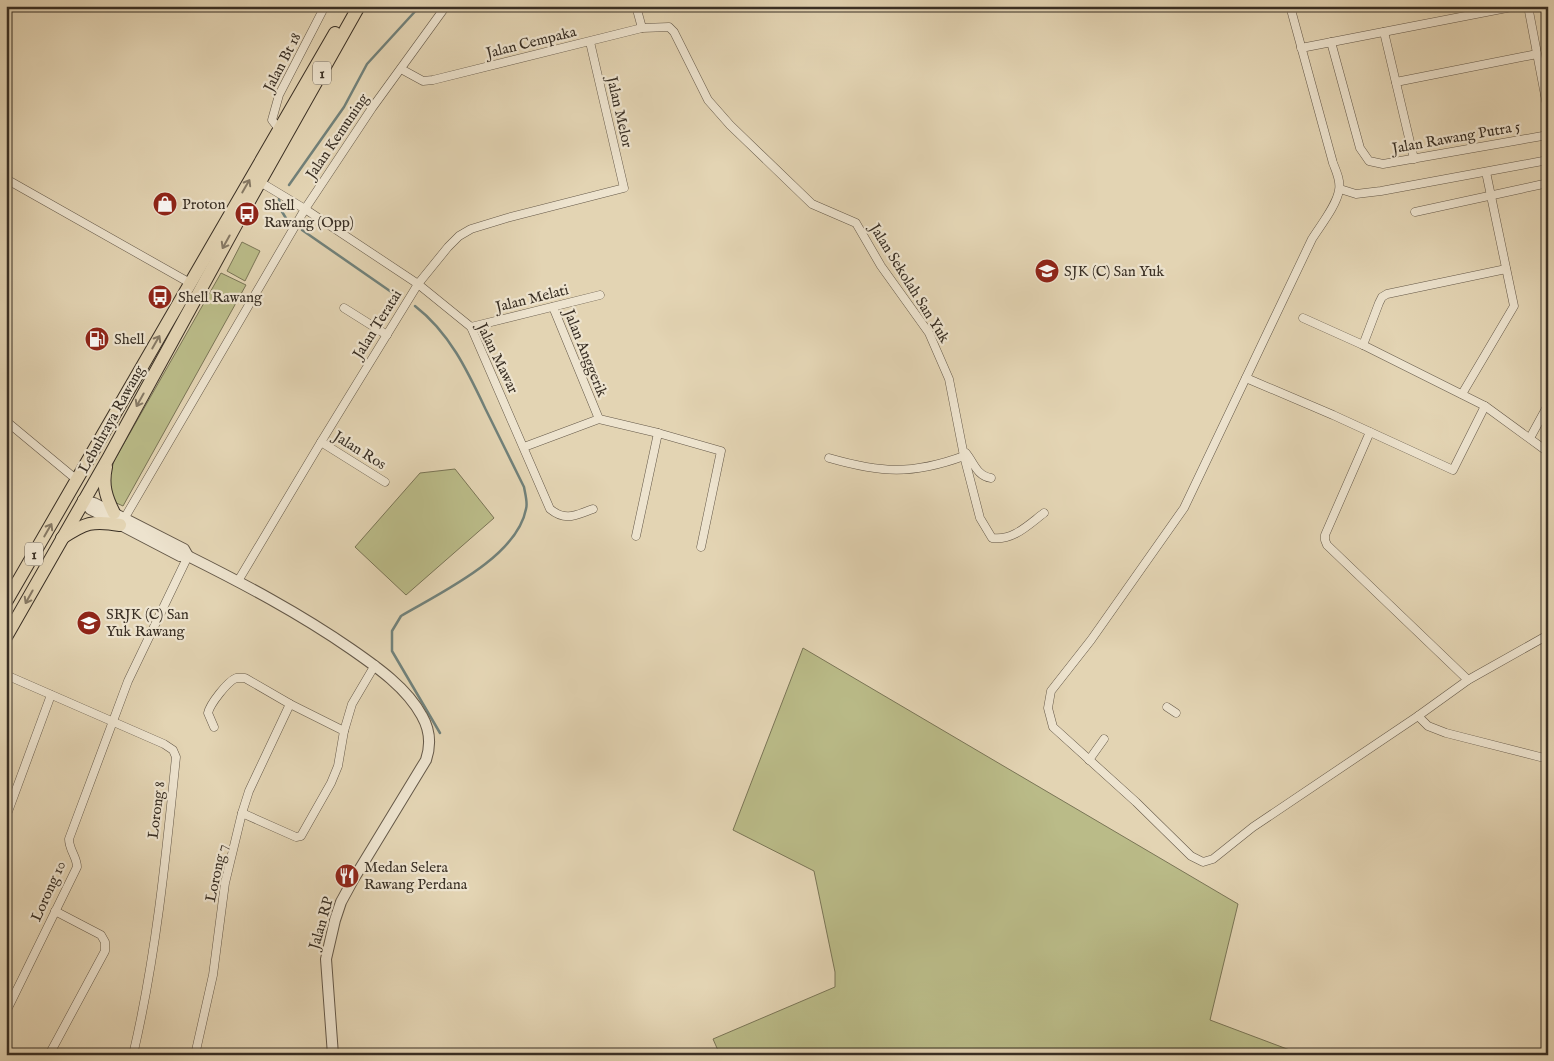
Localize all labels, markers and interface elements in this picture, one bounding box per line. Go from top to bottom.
street label: Jalan Cempaka [482,22,579,63]
street label: Jalan Bt 18 [259,29,305,97]
road number: 1 [313,62,331,84]
street label: Jalan Melor [602,73,637,150]
street label: Jalan Kemuning [301,89,374,184]
street label: Jalan Rawang Putra 5 [1389,117,1522,158]
one-way arrow [242,179,252,193]
shop icon: Proton [152,191,178,217]
place label: Proton [182,195,225,214]
place label: Shell Rawang (Opp) [264,196,354,232]
bus stop icon: Shell Rawang (Opp) [234,201,260,227]
street label: Jalan Sekolah San Yuk [864,218,954,347]
one-way arrow [221,234,230,249]
school or university icon: SJK (C) San Yuk [1034,258,1060,284]
place label: SJK (C) San Yuk [1064,262,1165,281]
street label: Jalan Melati [492,280,571,317]
bus stop icon: Shell Rawang [147,284,173,310]
street label: Jalan Teratai [348,286,406,364]
place label: Shell Rawang [178,288,263,307]
street label: Jalan Anggerik [559,305,612,401]
street label: Jalan Mawar [471,318,523,397]
fuel station icon: Shell [84,326,110,352]
place label: Shell [114,330,146,349]
one-way arrow [152,335,162,349]
street label: Lebuhraya Rawang [74,361,149,476]
one-way arrow [135,392,144,407]
street label: Jalan Ros [328,426,390,474]
one-way arrow [44,523,54,537]
road number: 1 [25,542,43,566]
one-way arrow [24,590,34,605]
place label: SRJK (C) San Yuk Rawang [106,605,189,641]
school or university icon: SRJK (C) San Yuk Rawang [76,610,102,636]
street label: Lorong 8 [144,780,169,840]
street label: Lorong 7 [201,842,232,904]
street label: Lorong 10 [27,858,70,925]
place label: Medan Selera Rawang Perdana [364,858,468,894]
restaurant icon: Medan Selera Rawang Perdana [334,863,360,889]
street label: Jalan RP [304,894,338,954]

